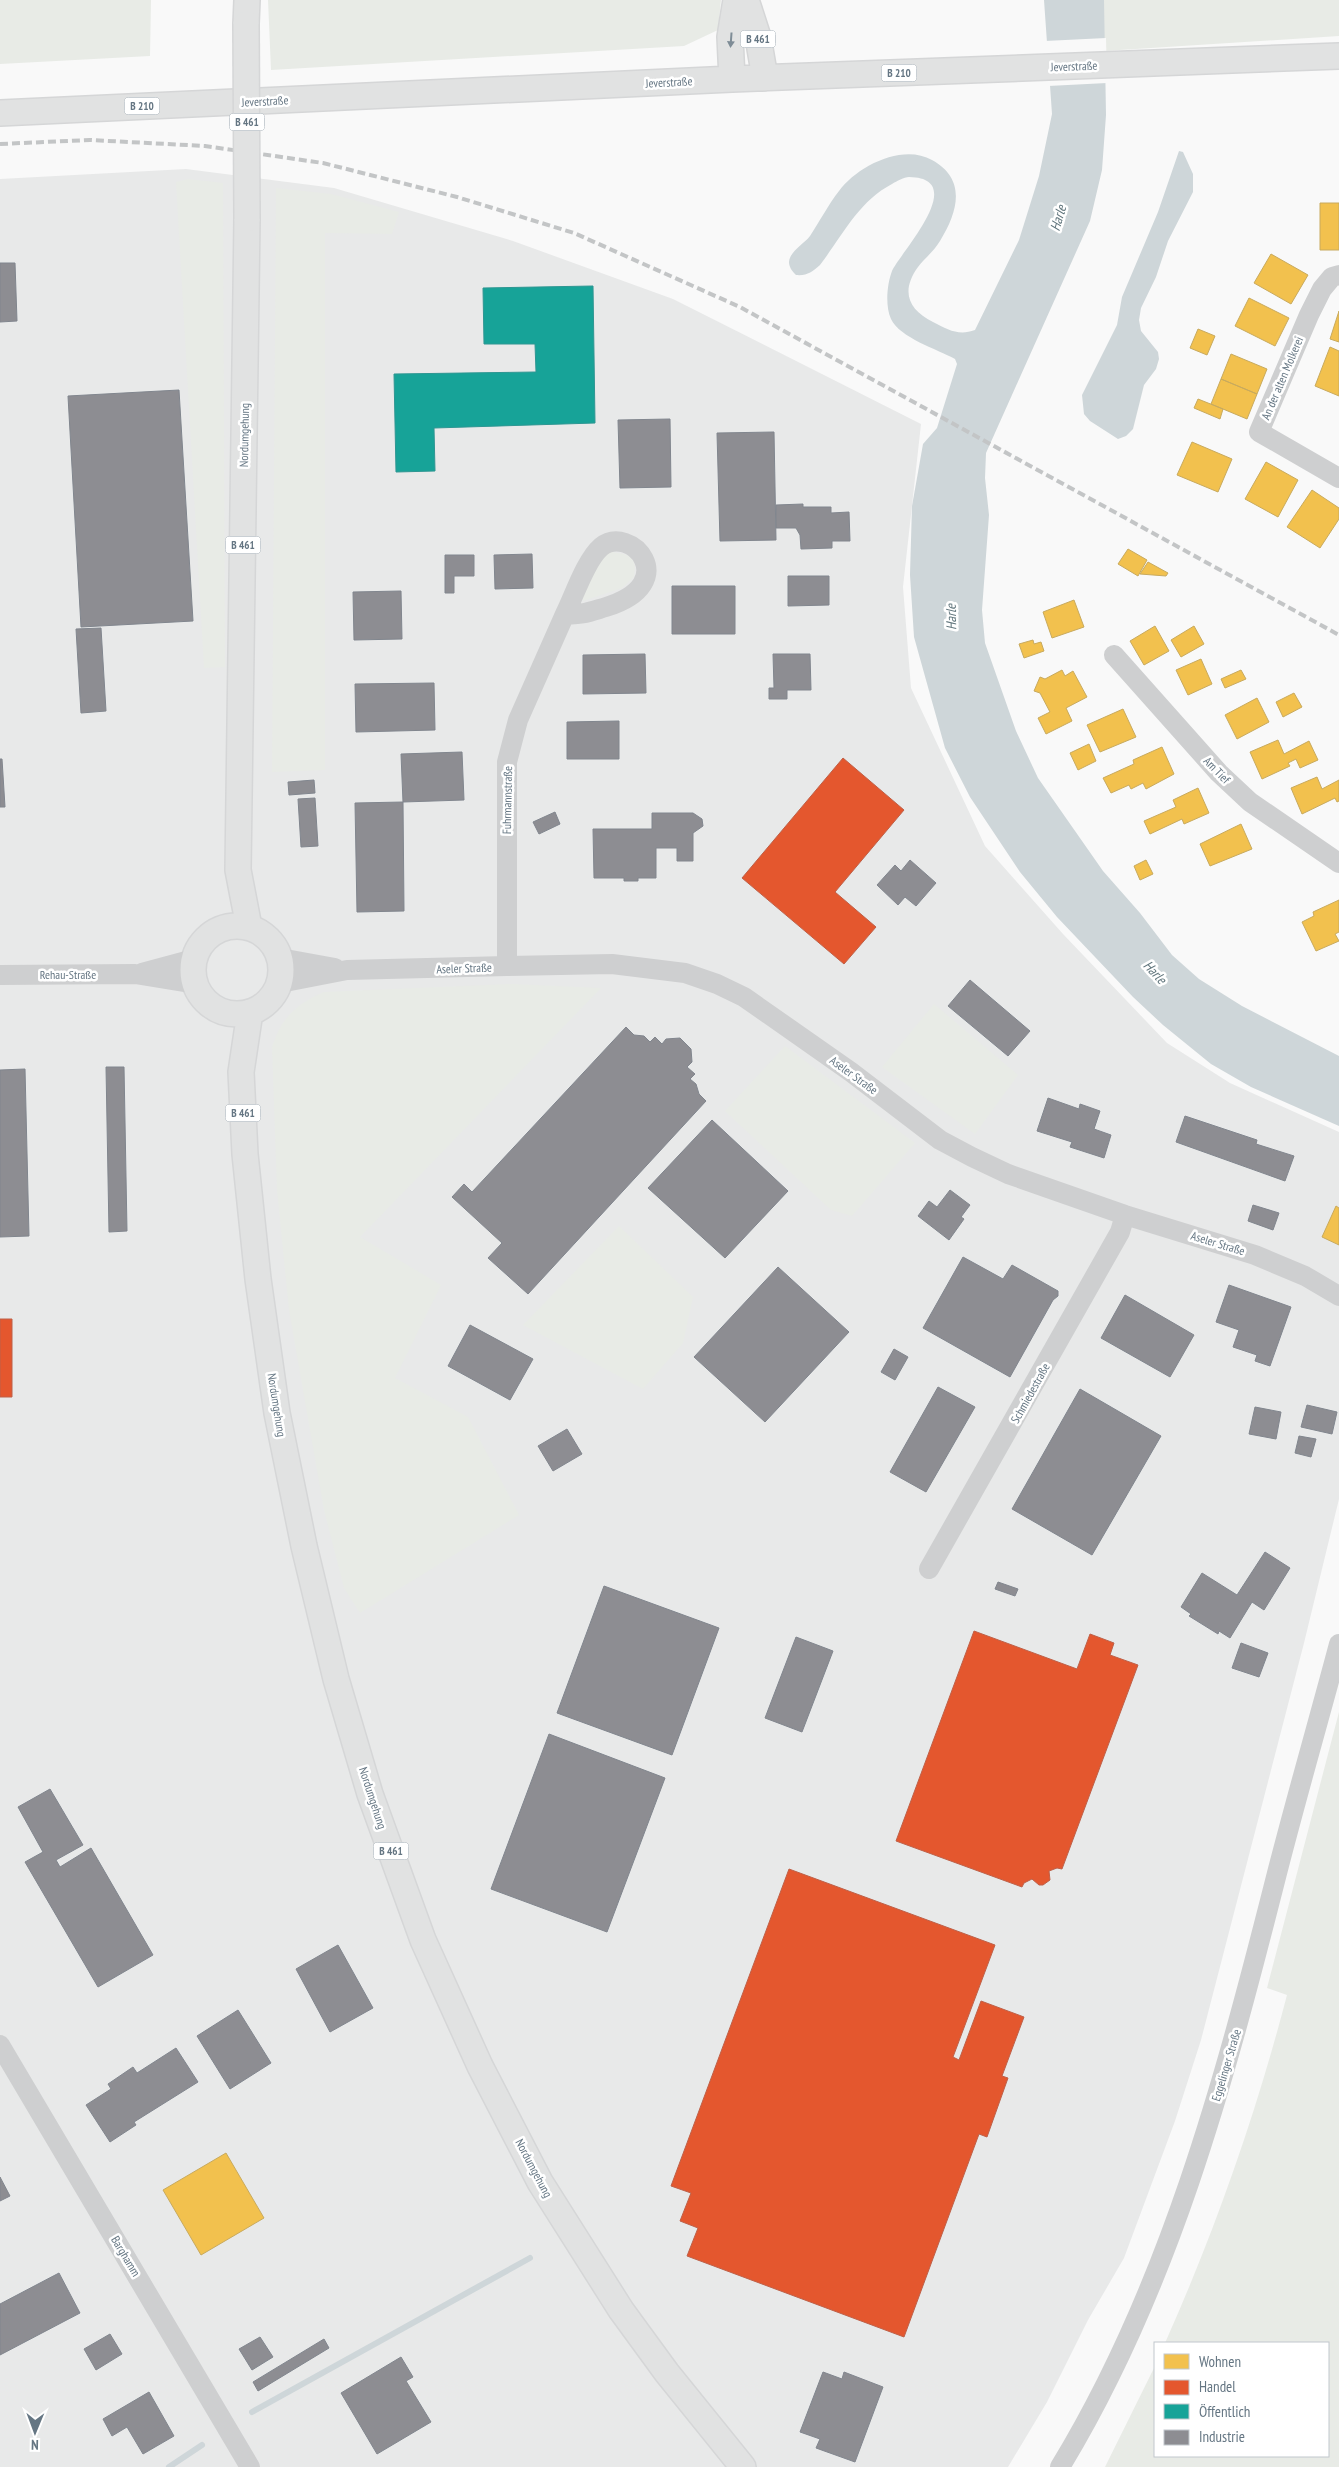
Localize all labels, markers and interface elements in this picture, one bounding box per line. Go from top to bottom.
road number: B 461 [740,30,776,48]
one-way arrow [726,32,734,48]
street label: Jeverstraße [1049,58,1098,74]
road number: B 210 [882,64,916,82]
street label: Jeverstraße [644,73,693,91]
street label: Jeverstraße [240,92,289,110]
road number: B 210 [124,98,160,114]
road number: B 461 [230,114,264,130]
water label: Harle [1046,202,1071,233]
street label: An der alten Molkerei [1258,334,1306,422]
street label: Nordumgehung [236,403,252,467]
road number: B 461 [226,536,260,554]
water label: Harle [942,603,960,630]
street label: Am Tief [1201,753,1234,787]
street label: Fuhrmannstraße [499,766,515,834]
water label: Harle [1140,956,1171,989]
street label: Aseler Straße [436,960,492,976]
street label: Rehau-Straße [40,967,96,982]
street label: Aseler Straße [827,1053,881,1097]
road number: B 461 [226,1104,260,1122]
street label: Aseler Straße [1189,1228,1247,1258]
street label: Schmiedestraße [1007,1360,1053,1426]
street label: Nordumgehung [265,1372,289,1438]
street label: Nordumgehung [356,1765,390,1831]
road number: B 461 [374,1842,408,1860]
street label: Eggelinger Straße [1208,2027,1244,2103]
street label: Nordumgehung [512,2136,556,2200]
street label: Barghamm [108,2233,144,2279]
legend [1154,2342,1329,2457]
text: Wohnen [1199,2352,1241,2371]
text: Handel [1199,2377,1236,2396]
text: Öffentlich [1199,2402,1250,2421]
north arrow [10,2407,60,2457]
text: Industrie [1199,2427,1245,2446]
text: N [31,2436,39,2454]

